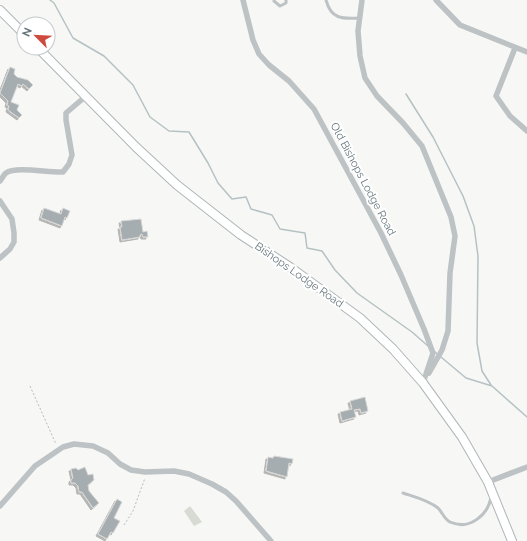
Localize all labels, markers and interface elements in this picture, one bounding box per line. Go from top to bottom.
north arrow [16,16,56,56]
text: N [20,26,35,39]
street label: Old Bishops Lodge Road [328,120,398,238]
street label: Bishops Lodge Road [252,240,346,311]

